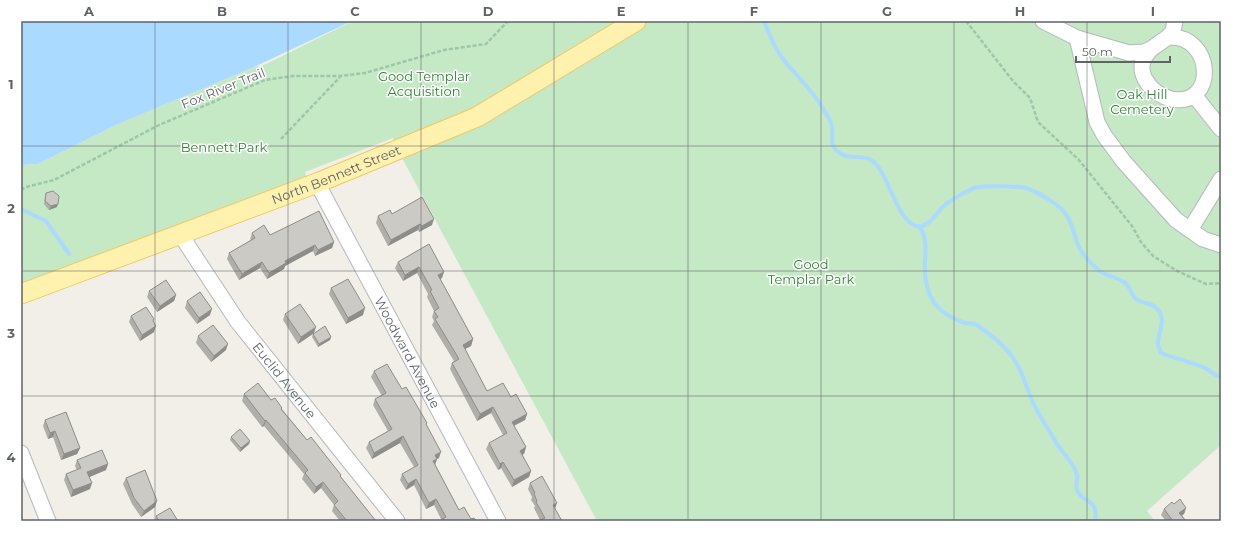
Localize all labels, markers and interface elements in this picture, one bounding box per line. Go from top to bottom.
text: A [83,3,95,19]
text: B [217,3,227,19]
text: C [350,3,360,19]
text: D [483,3,494,19]
text: E [617,3,626,19]
text: F [750,3,758,19]
text: G [882,3,892,19]
text: H [1015,3,1025,19]
text: I [1151,3,1155,19]
scale bar [1076,38,1170,64]
text: 50 m [1082,44,1113,59]
street label: Fox River Trail [179,64,267,112]
park label: Good Templar Acquisition [378,68,470,99]
text: 1 [8,76,14,92]
park label: Oak Hill Cemetery [1110,86,1175,117]
park label: Bennett Park [181,139,268,155]
street label: North Bennett Street [269,141,403,207]
text: 2 [7,200,15,216]
park label: Good Templar Park [768,256,855,287]
street label: Woodward Avenue [371,294,444,411]
text: 3 [6,325,15,341]
street label: Euclid Avenue [249,339,320,422]
text: 4 [7,449,16,465]

